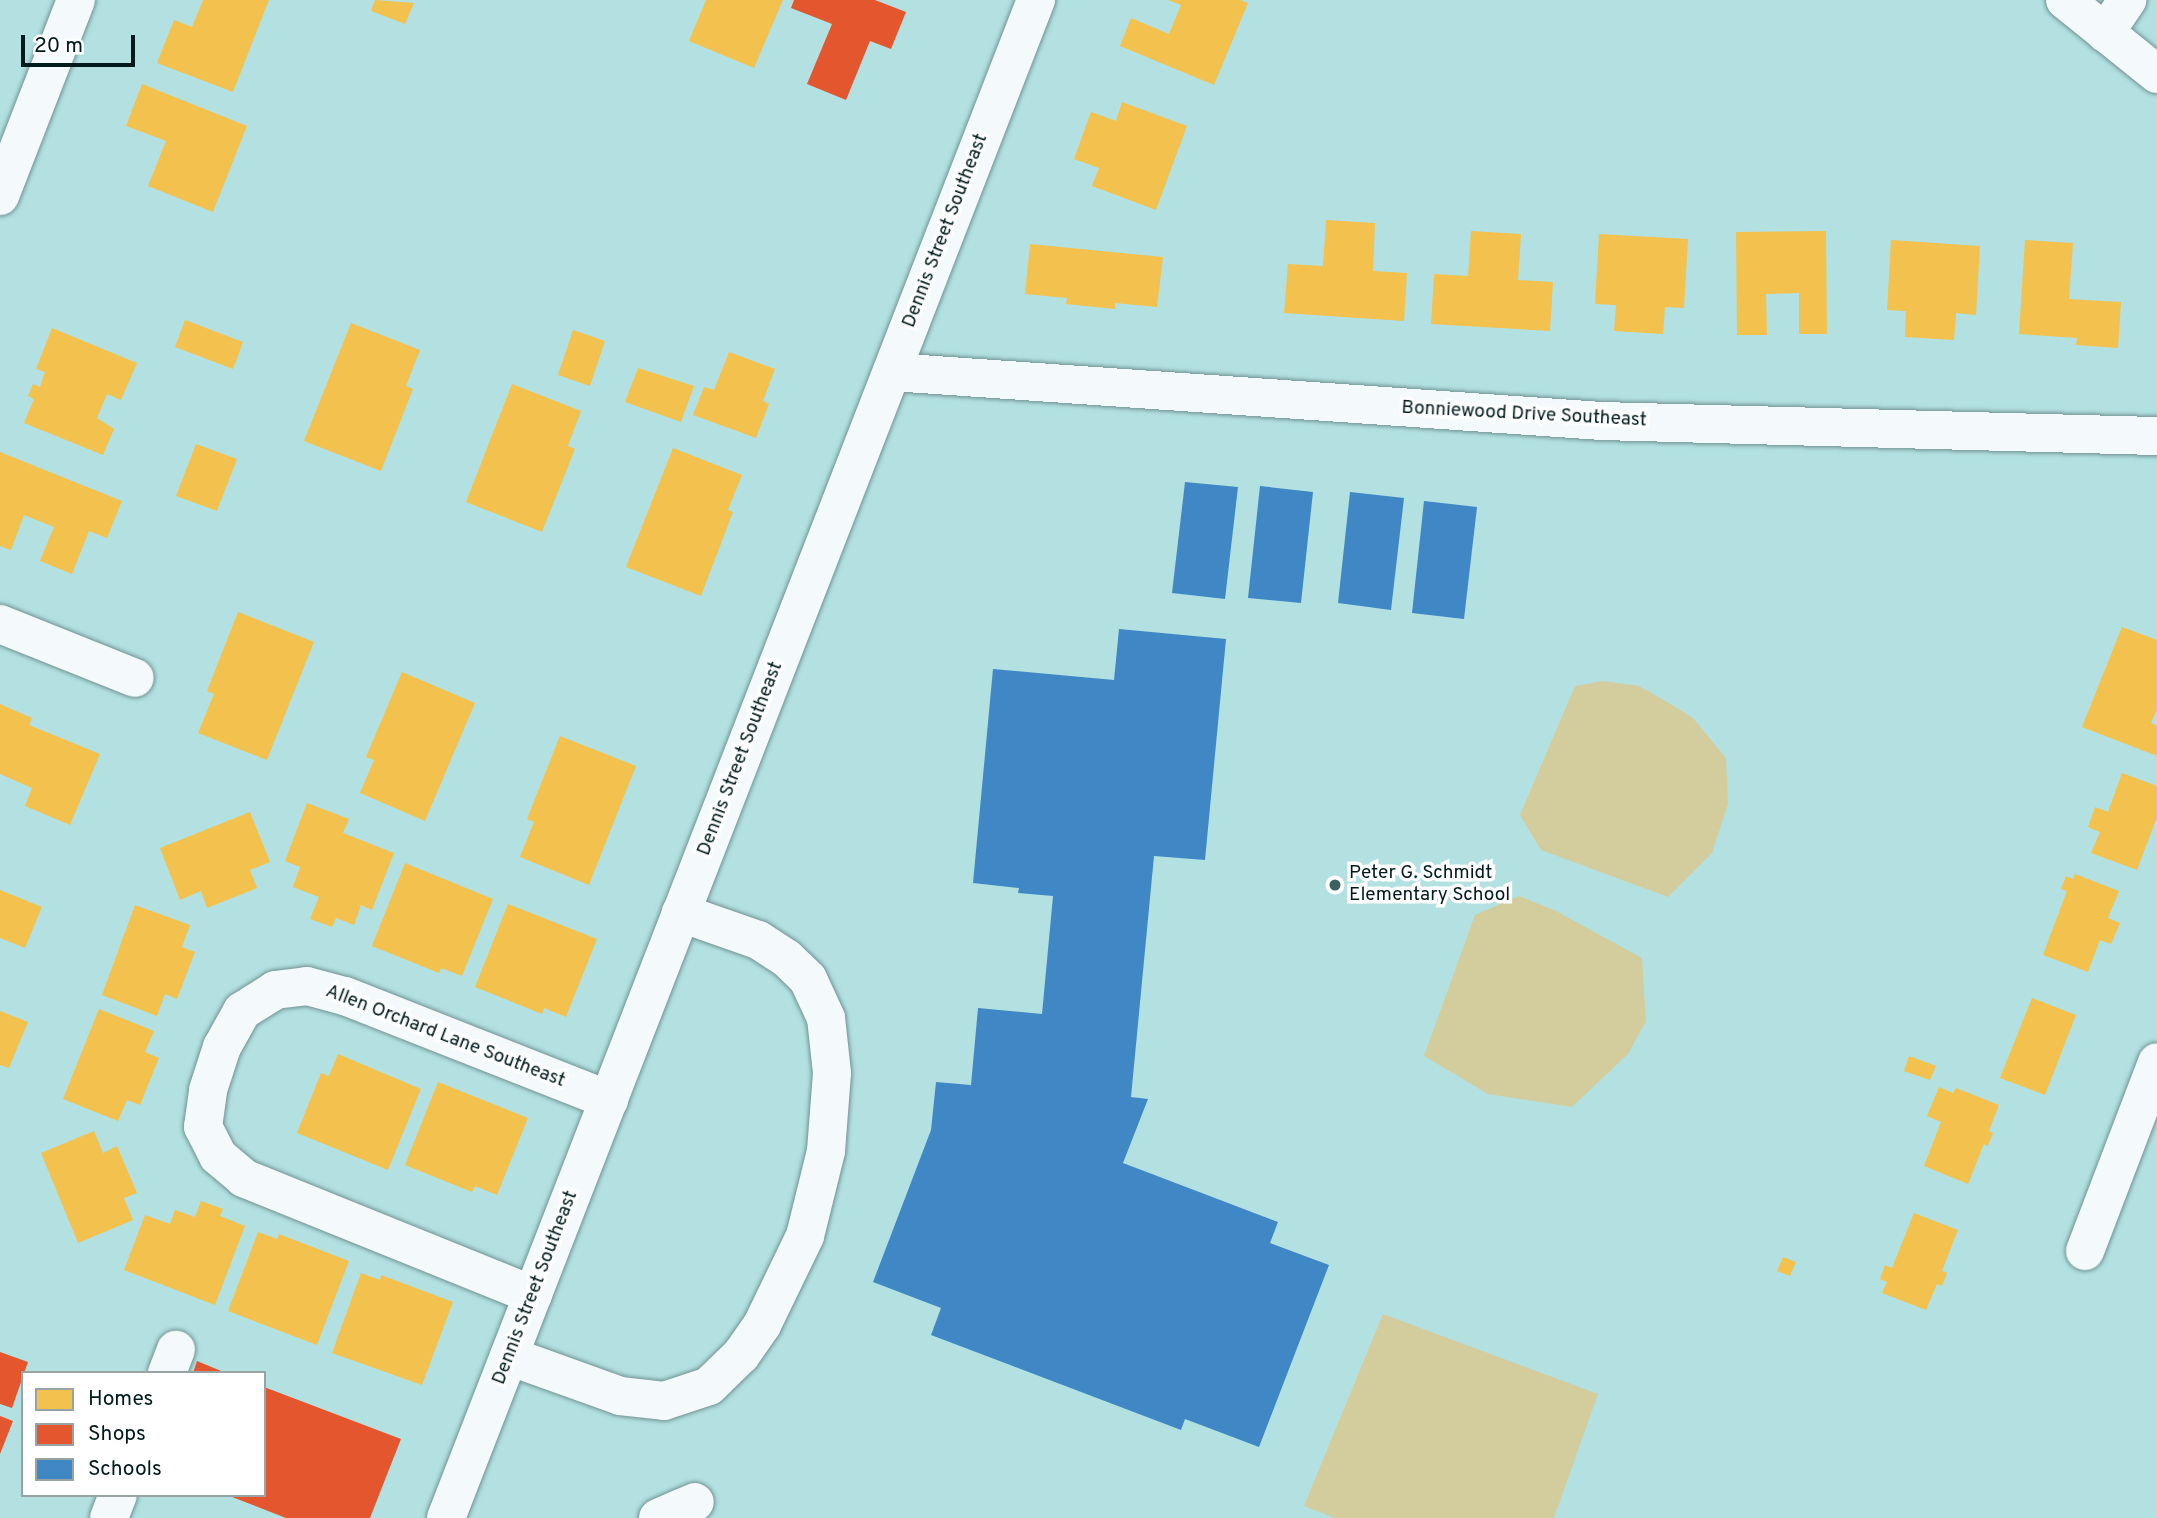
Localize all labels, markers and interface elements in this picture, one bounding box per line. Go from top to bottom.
scale bar [24,21,138,65]
text: 20 m [34,33,83,60]
street label: Dennis Street Southeast [898,131,994,331]
street label: Bonniewood Drive Southeast [1401,397,1647,433]
street label: Dennis Street Southeast [693,659,789,859]
place label: Peter G. Schmidt Elementary School [1349,863,1510,907]
marker: Peter G. Schmidt Elementary School [1327,877,1343,893]
street label: Allen Orchard Lane Southeast [322,981,568,1093]
street label: Dennis Street Southeast [488,1188,584,1388]
legend [21,1371,266,1497]
text: Homes [88,1386,153,1413]
text: Shops [88,1421,146,1448]
text: Schools [88,1456,162,1483]

